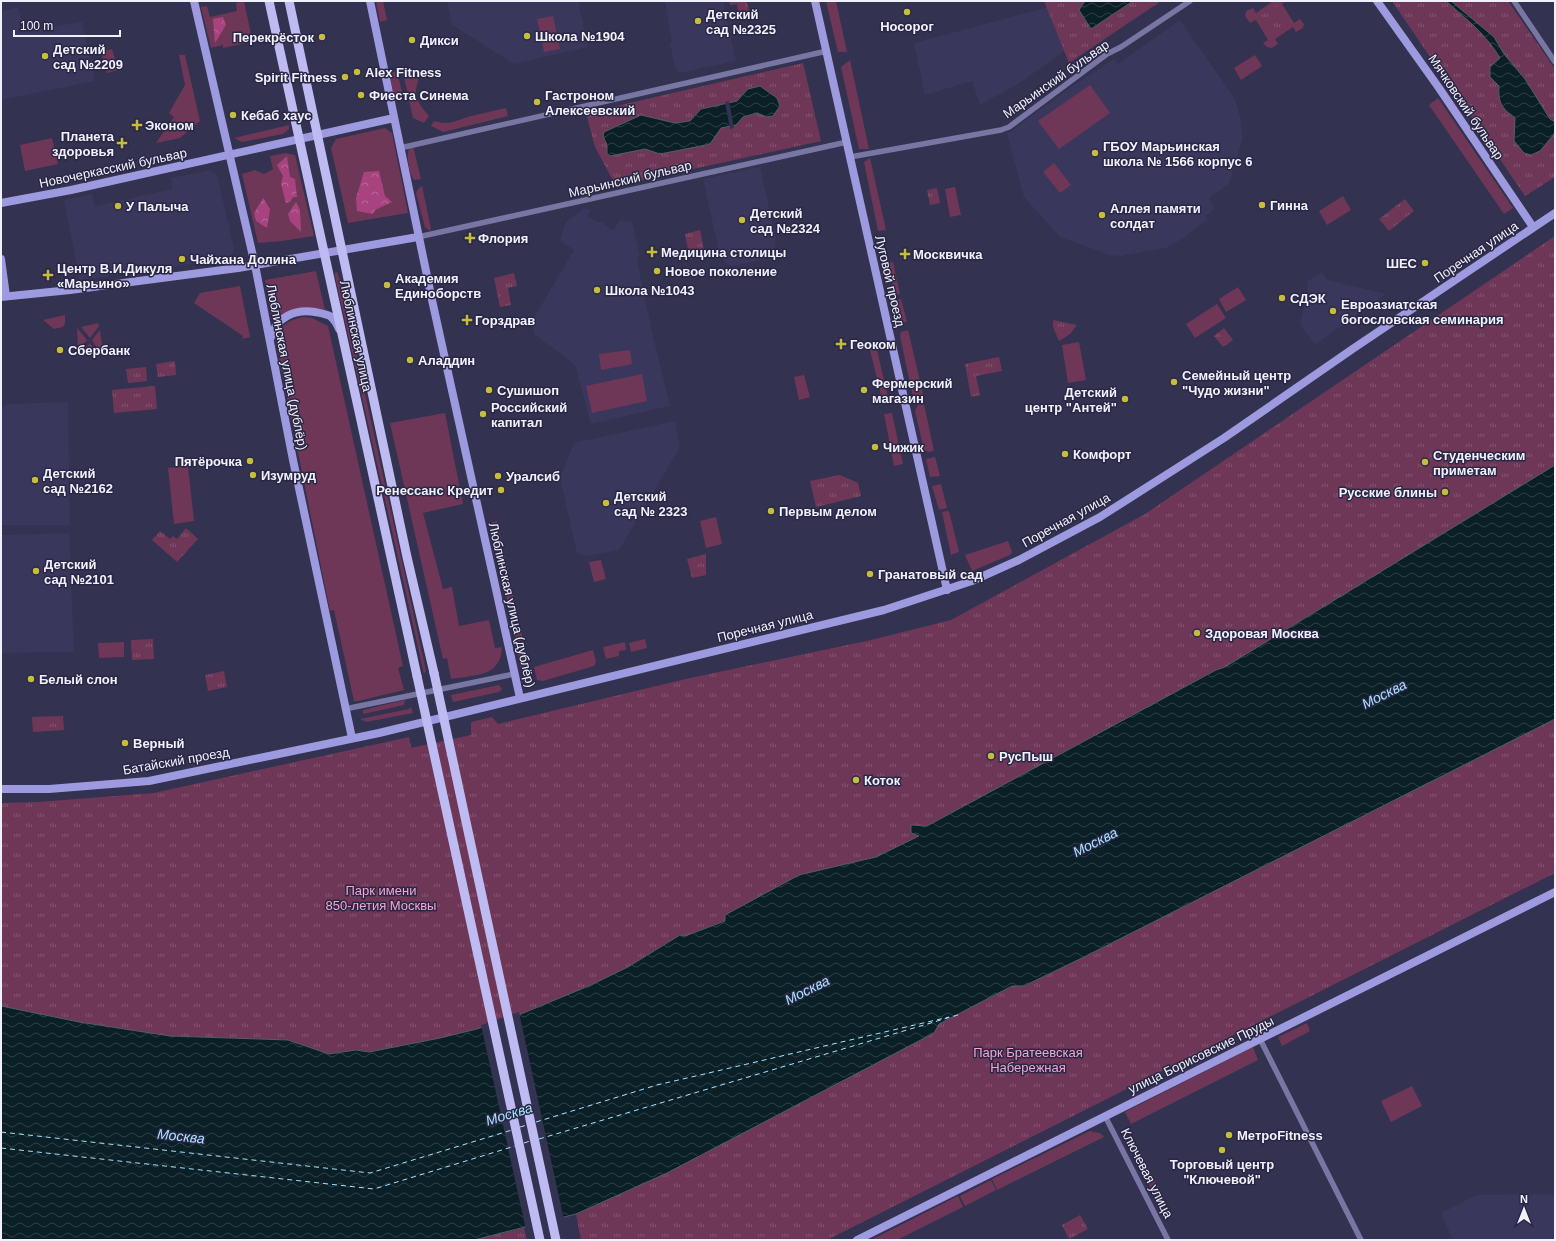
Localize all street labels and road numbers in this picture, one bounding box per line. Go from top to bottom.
street label: Марьинский бульвар [1000,37,1112,121]
street label: Мячковский бульвар [1425,52,1507,162]
street label: Новочеркасский бульвар [38,145,188,191]
street label: Марьинский бульвар [567,158,693,200]
street label: Поречная улица [1431,218,1522,286]
street label: Луговой проезд [872,234,908,329]
street label: Люблинская улица [337,279,375,394]
street label: Люблинская улица (дублёр) [264,283,310,451]
street label: Поречная улица [1019,489,1113,550]
street label: Люблинская улица (дублёр) [486,521,538,689]
street label: Поречная улица [716,607,815,645]
street label: Батайский проезд [122,744,231,778]
street label: улица Борисовские Пруды [1126,1013,1276,1097]
street label: Ключевая улица [1118,1125,1177,1221]

